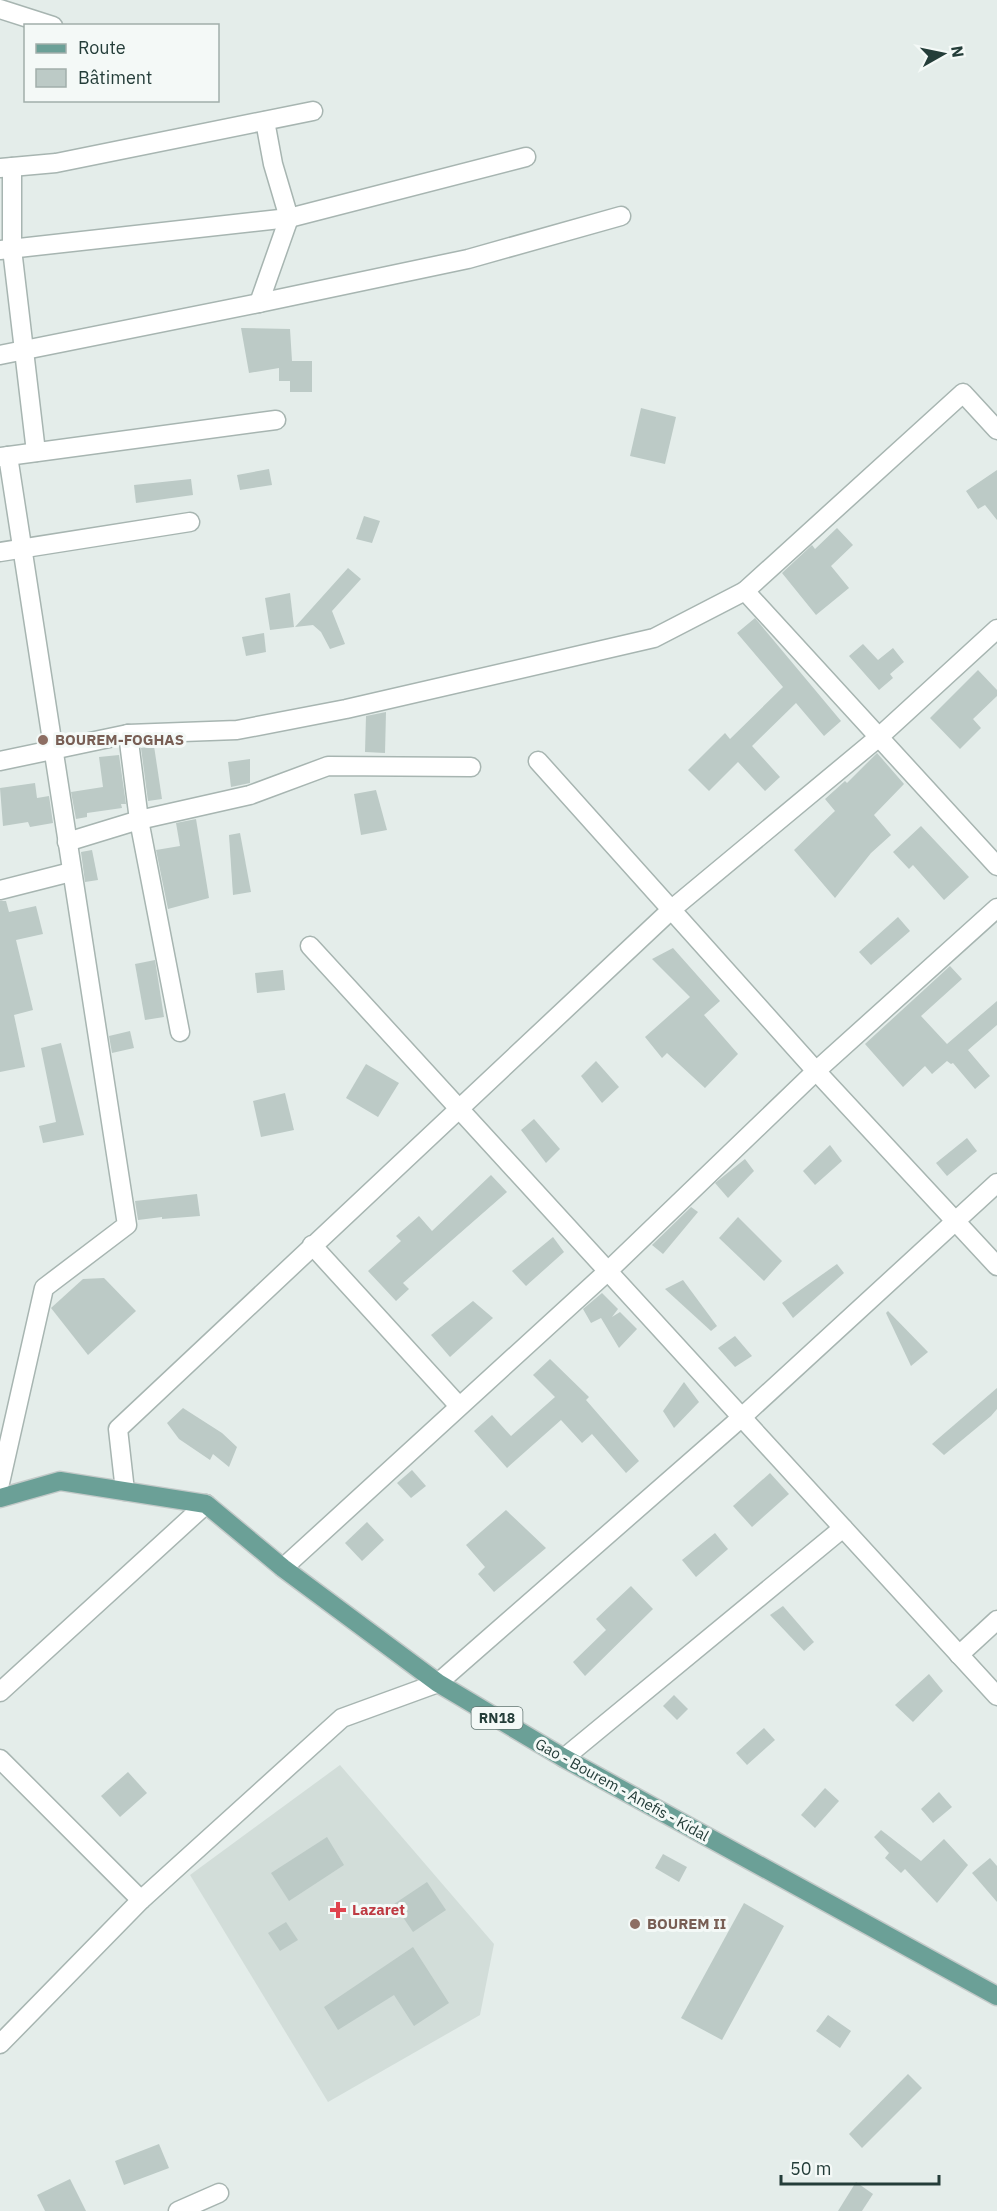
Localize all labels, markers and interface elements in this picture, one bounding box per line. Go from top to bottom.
legend [24,24,219,102]
north arrow [913,24,973,84]
text: Route [78,36,126,59]
text: N [947,44,969,59]
text: Bâtiment [78,66,152,89]
place label: BOUREM-FOGHAS [55,730,184,749]
marker: BOUREM-FOGHAS [36,733,50,747]
road number: RN18 [472,1707,522,1729]
street label: Gao - Bourem - Anefis - Kidal [532,1734,712,1845]
place label: Lazaret [352,1900,405,1919]
marker: Lazaret [329,1901,347,1919]
place label: BOUREM II [647,1914,726,1933]
marker: BOUREM II [628,1917,642,1931]
scale bar [781,2148,938,2186]
text: 50 m [790,2157,832,2180]

